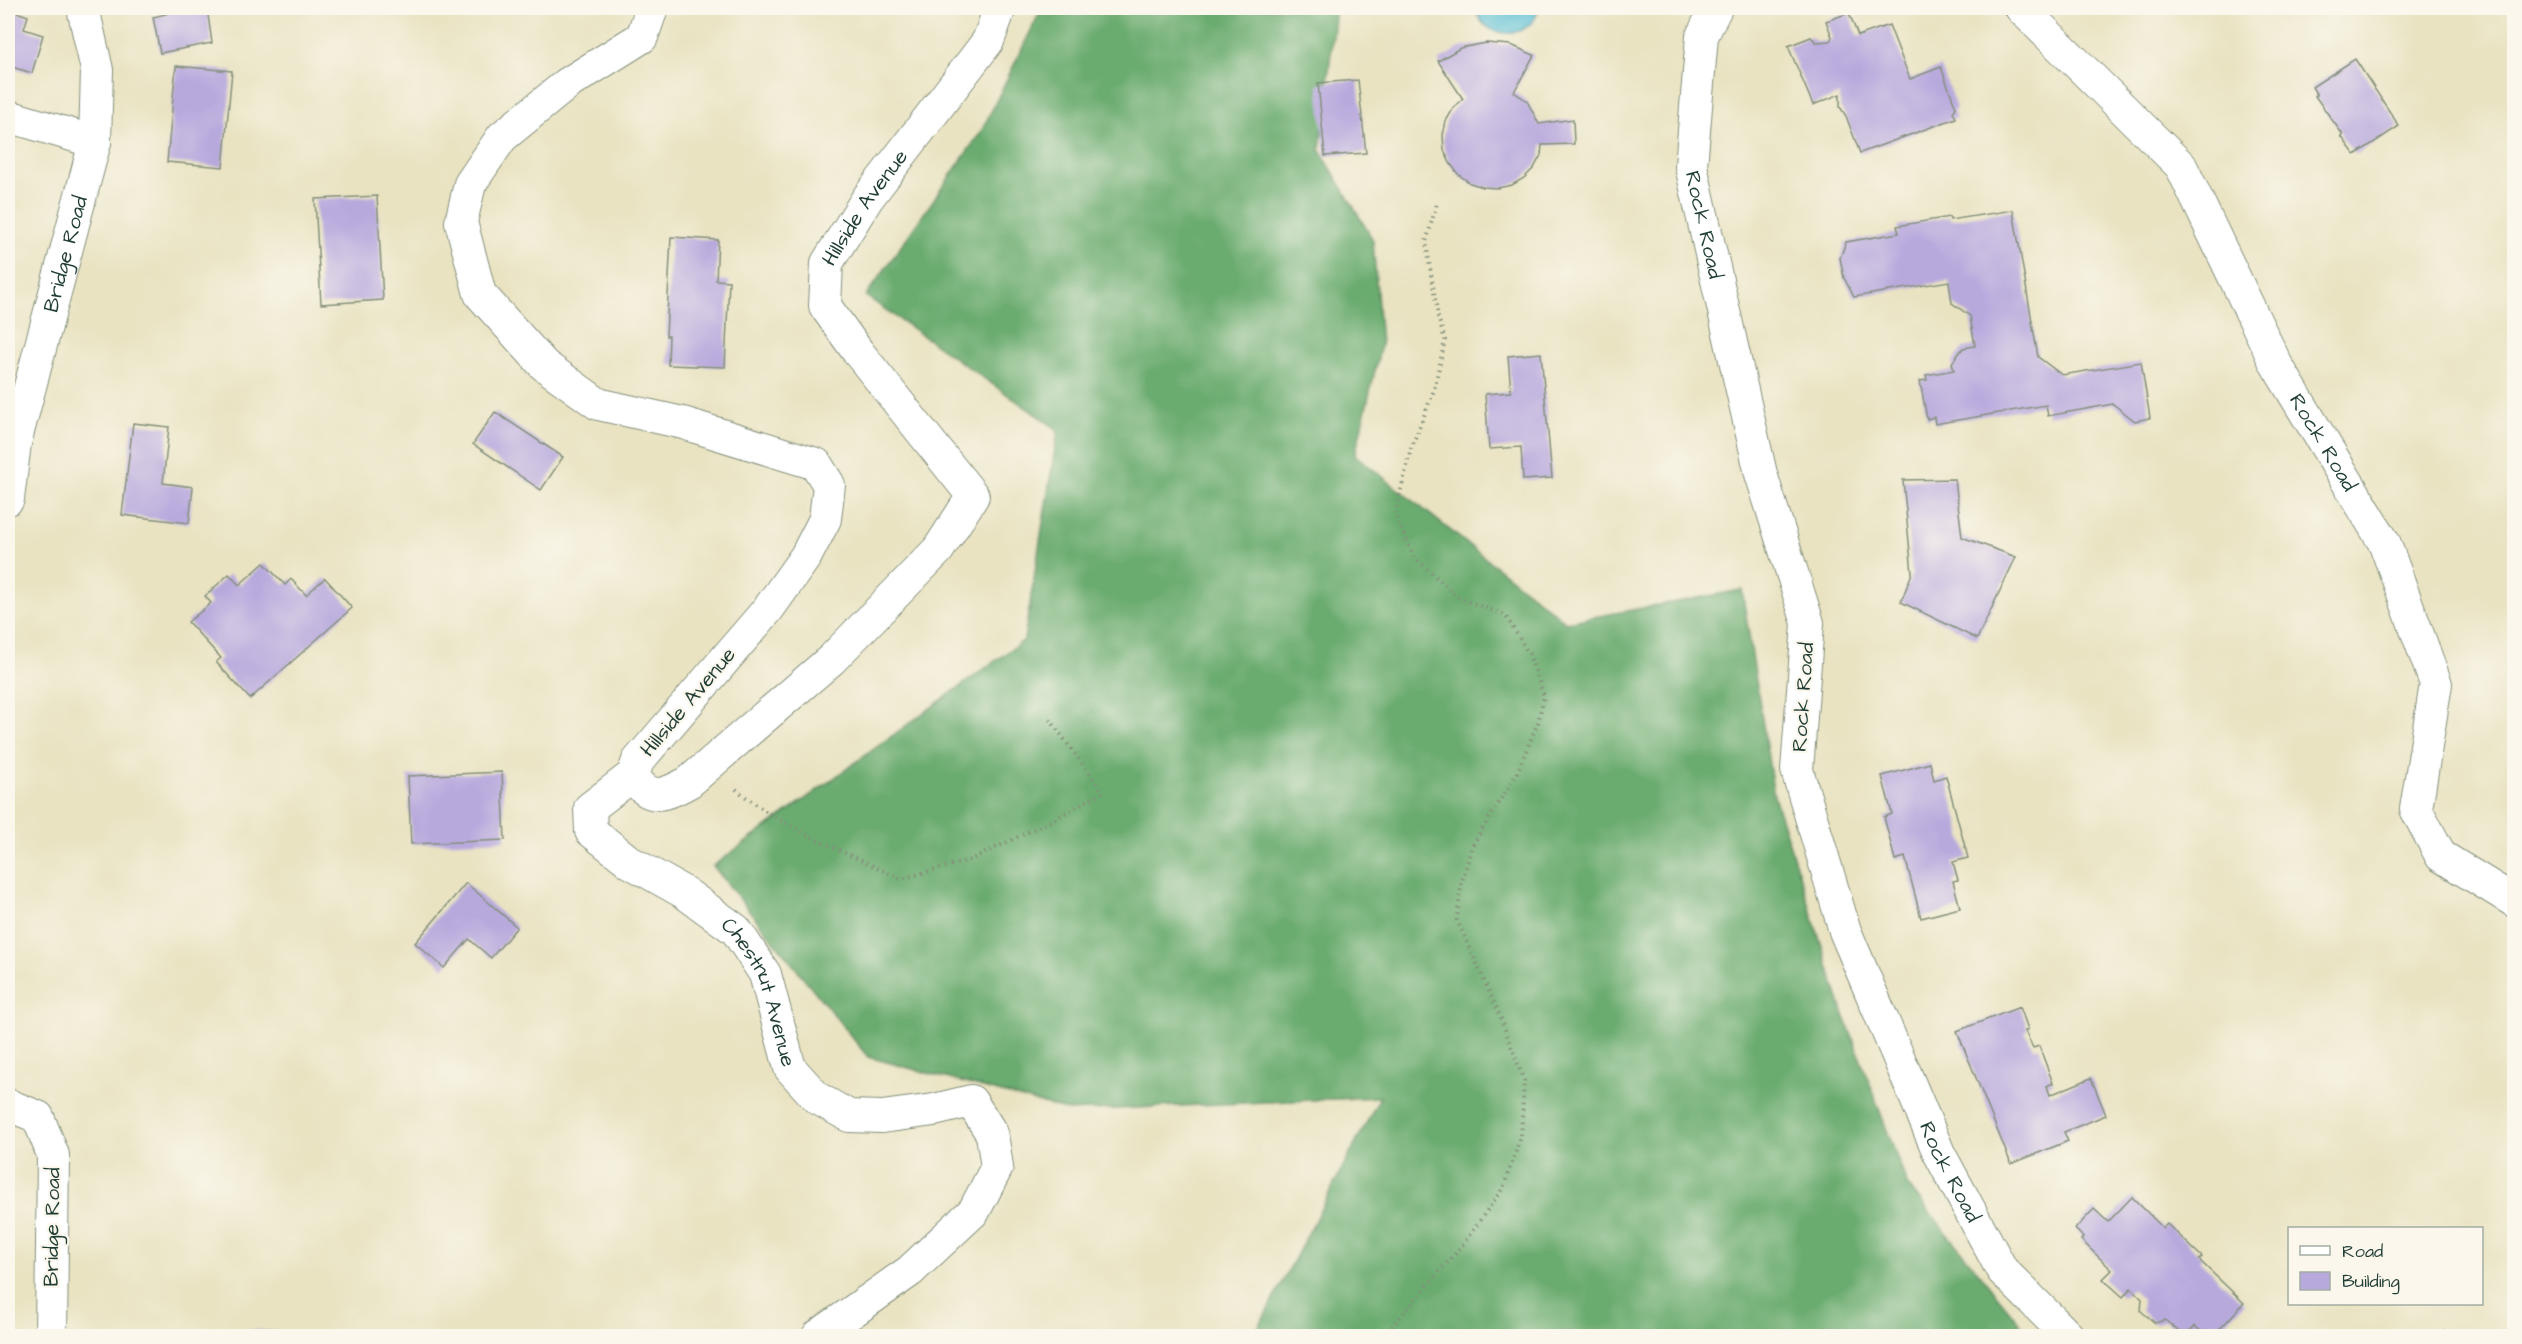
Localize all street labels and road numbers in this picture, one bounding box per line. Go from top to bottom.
street label: Hillside Avenue [814,143,914,271]
street label: Rock Road [1678,168,1731,282]
street label: Bridge Road [36,192,95,315]
street label: Rock Road [2283,388,2364,497]
street label: Hillside Avenue [634,641,742,763]
street label: Rock Road [1785,641,1821,753]
street label: Chestnut Avenue [716,910,803,1070]
street label: Rock Road [1913,1117,1988,1227]
street label: Bridge Road [36,1167,70,1287]

